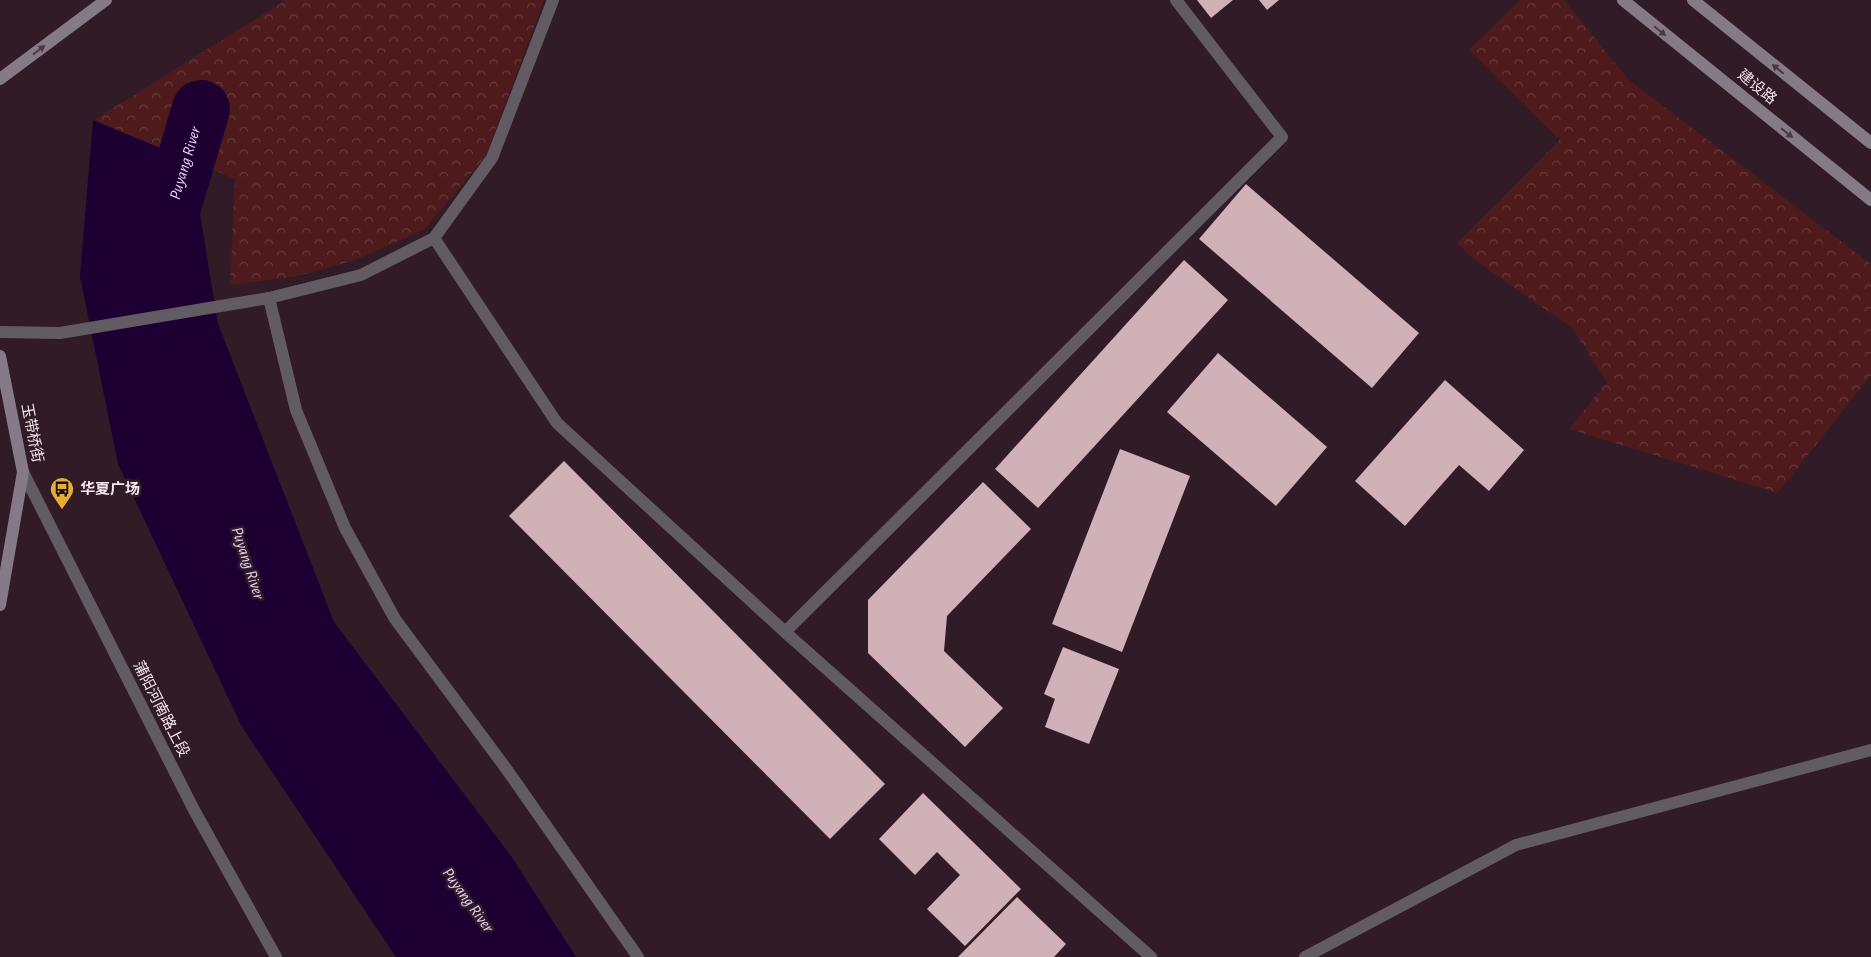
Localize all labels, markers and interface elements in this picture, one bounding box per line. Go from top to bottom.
one-way arrow [1653,25,1666,36]
one-way arrow [32,45,46,55]
one-way arrow [1772,63,1785,74]
street label: 建设路 [1735,66,1780,107]
water label: Puyang River [167,124,204,201]
one-way arrow [1780,127,1793,138]
street label: 玉带桥街 [19,402,46,464]
bus stop icon: 华夏广场 [49,476,75,510]
place label: 华夏广场 [80,480,140,497]
water label: Puyang River [229,525,267,602]
street label: 蒲阳河南路上段 [130,658,192,759]
water label: Puyang River [439,865,497,936]

